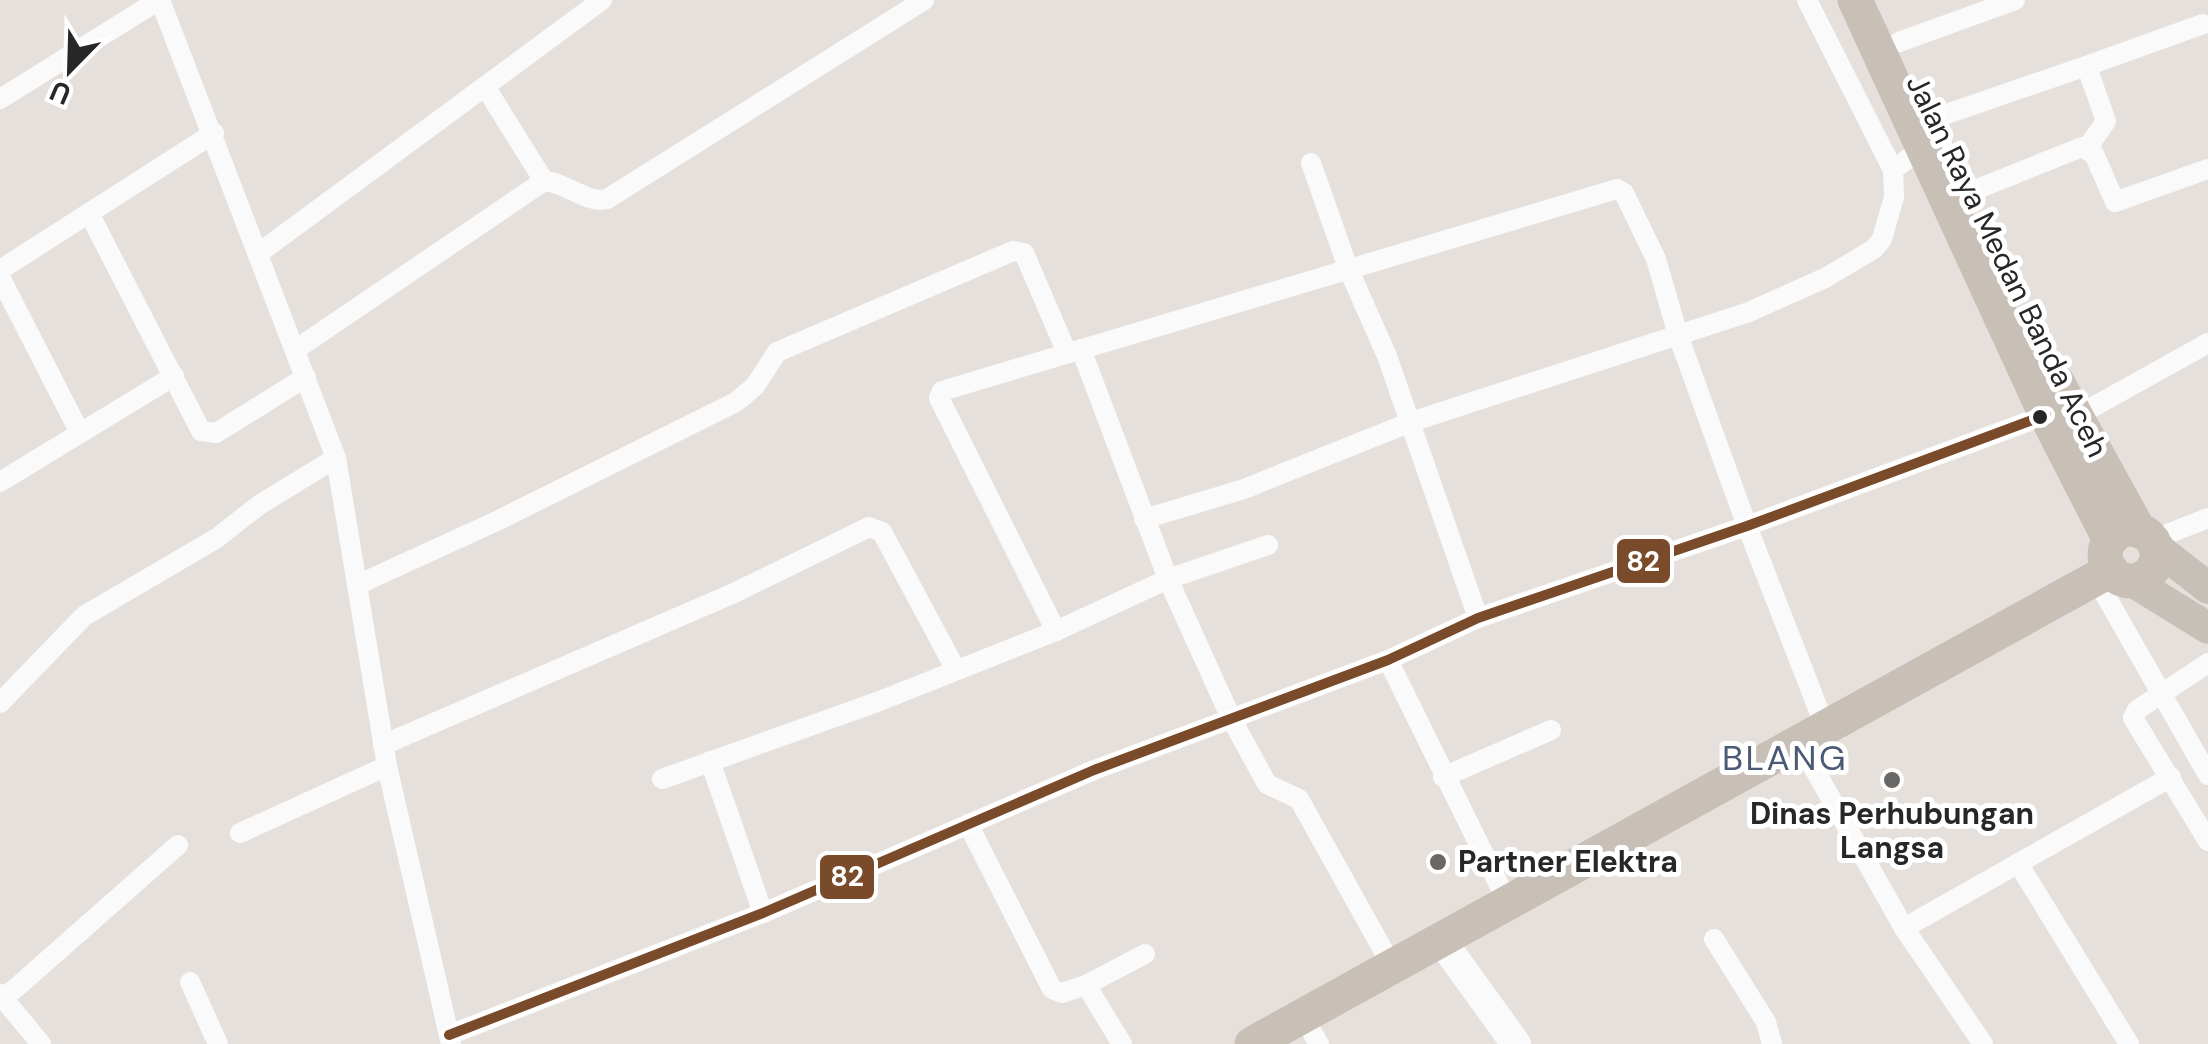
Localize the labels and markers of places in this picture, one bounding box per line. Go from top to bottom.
unlabelled marker [2030,407,2050,427]
marker: Dinas Perhubungan Langsa [1881,769,1903,791]
place label: Dinas Perhubungan Langsa [1750,794,2034,867]
place label: Partner Elektra [1458,842,1678,881]
marker: Partner Elektra [1427,851,1449,873]

